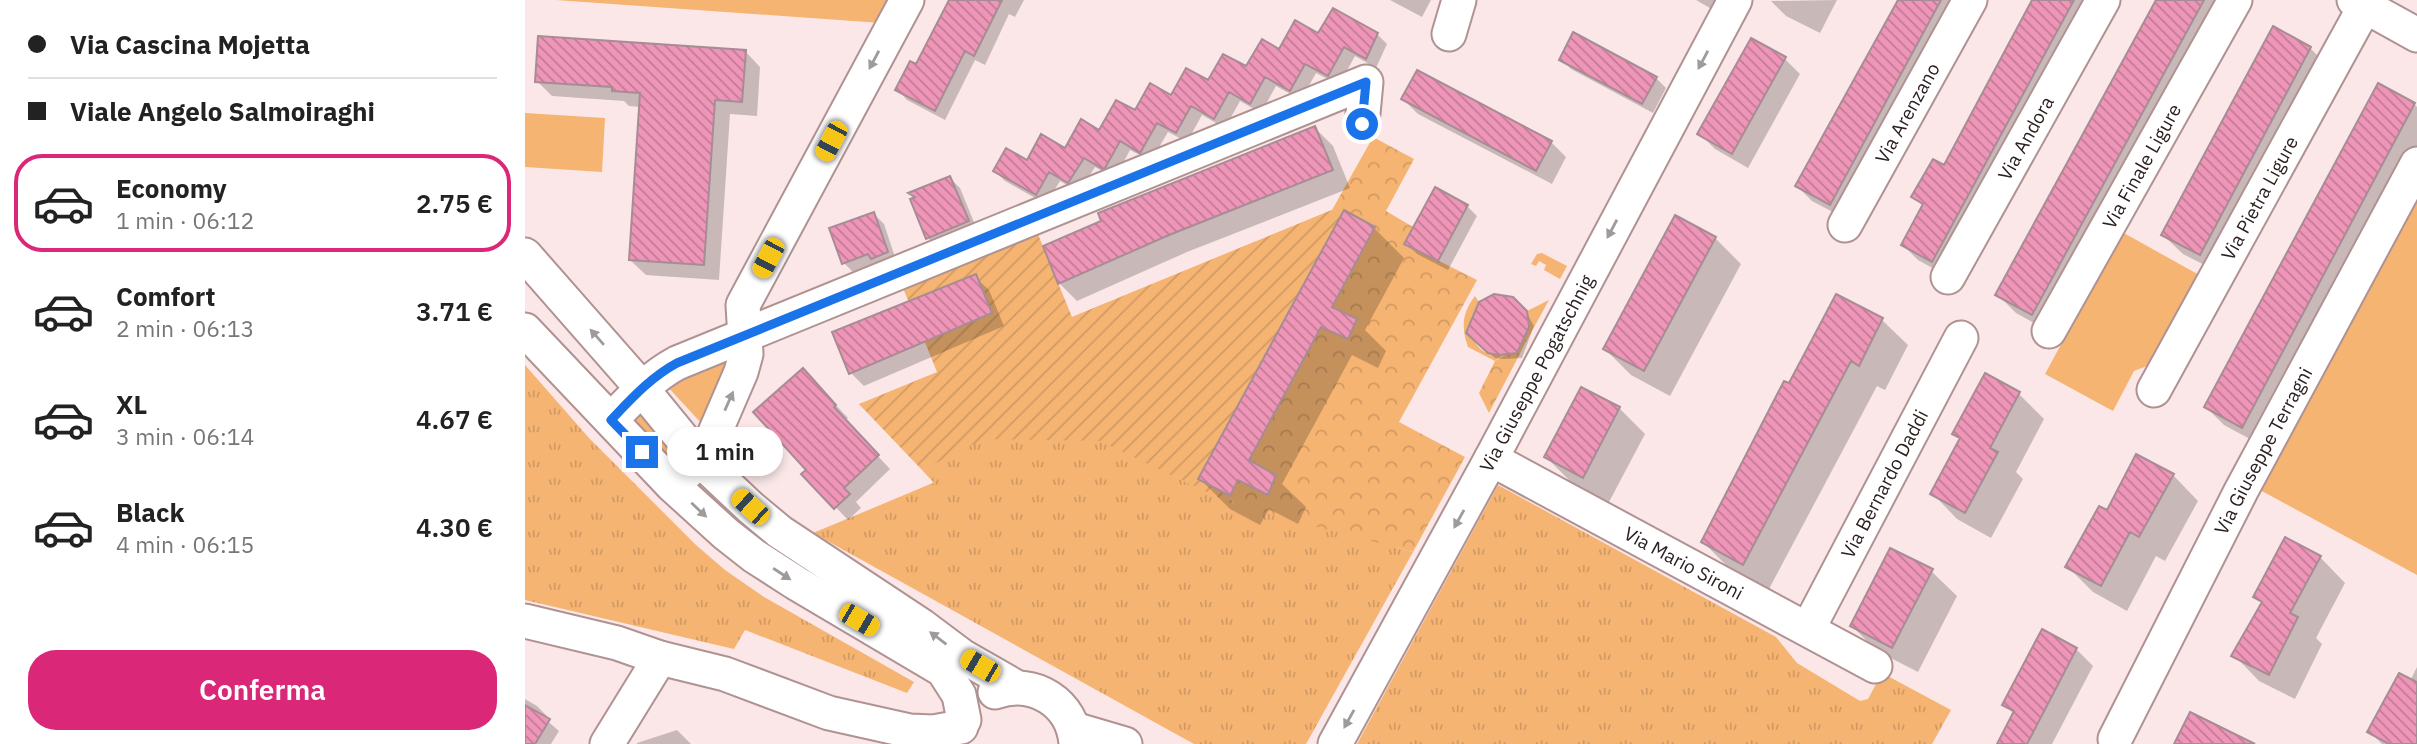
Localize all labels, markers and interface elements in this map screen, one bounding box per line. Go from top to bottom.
text: Via Cascina Mojetta [70,27,310,61]
one-way arrow [869,50,880,70]
one-way arrow [1697,50,1709,70]
street label: Via Arenzano [1870,58,1945,168]
street label: Via Andora [1993,92,2059,185]
text: Viale Angelo Salmoiraghi [70,94,375,128]
street label: Via Finale Ligure [2097,99,2186,233]
route start [1346,108,1378,140]
car [812,118,851,164]
street label: Via Pietra Ligure [2216,132,2303,264]
text: Economy [116,171,227,205]
icon: car [32,172,95,235]
text: 2.75 € [416,186,493,220]
text: 1 min · 06:12 [116,205,254,235]
one-way arrow [1607,219,1618,239]
car [749,235,788,281]
street label: Via Giuseppe Pogatschnig [1474,270,1599,476]
text: Comfort [116,279,215,313]
icon: car [32,280,95,343]
text: 3.71 € [416,294,493,328]
text: 2 min · 06:13 [116,313,254,343]
one-way arrow [590,328,605,345]
street label: Via Giuseppe Terragni [2209,363,2317,539]
text: XL [116,387,147,421]
icon: car [32,388,95,451]
one-way arrow [724,390,735,411]
text: 4.67 € [416,402,493,436]
street label: Via Bernardo Daddi [1835,405,1933,562]
text: 3 min · 06:14 [116,421,254,451]
callout: 1 min [667,428,782,476]
route end [626,436,658,468]
text: 1 min [695,436,755,466]
car [728,485,773,529]
text: Black [116,495,184,529]
icon: car [32,496,95,559]
one-way arrow [690,501,707,517]
one-way arrow [1453,509,1464,529]
text: 4.30 € [416,510,493,544]
street label: Via Mario Sironi [1620,521,1748,605]
text: 4 min · 06:15 [116,529,254,559]
one-way arrow [772,567,791,580]
car [836,600,883,640]
one-way arrow [929,631,947,645]
car [957,646,1004,686]
button: Conferma [28,650,497,730]
one-way arrow [1343,709,1355,728]

